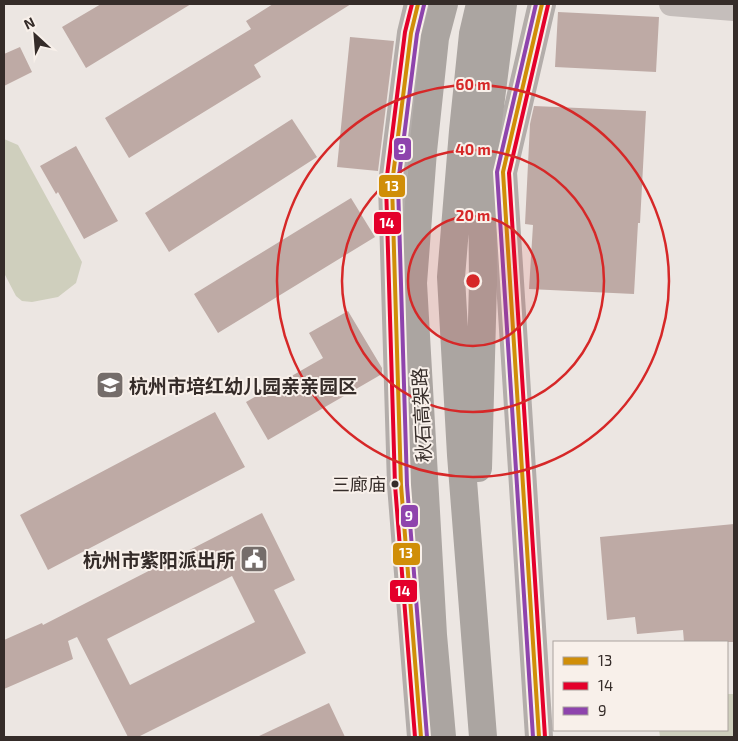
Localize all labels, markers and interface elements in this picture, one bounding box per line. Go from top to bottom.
north arrow [10,10,60,60]
text: N [21,13,37,33]
text: 60 m [456,75,490,93]
line badge: 9 [393,137,412,161]
text: 9 [398,140,406,157]
text: 40 m [455,140,491,158]
line badge: 13 [378,174,406,198]
text: 13 [385,177,399,194]
text: 20 m [456,206,490,224]
line badge: 14 [373,211,402,235]
text: 14 [380,214,395,231]
centre of rings [464,272,482,290]
street label: 秋石高架路 [407,367,435,463]
school or university icon: 杭州市培红幼儿园亲亲园区 [95,370,125,400]
place label: 杭州市培红幼儿园亲亲园区 [129,374,357,397]
place label: 三廊庙 [332,473,386,495]
marker: 三廊庙 [390,479,400,489]
line badge: 9 [400,504,419,528]
text: 9 [405,507,413,524]
line badge: 13 [392,542,421,566]
public building icon: 杭州市紫阳派出所 [239,544,269,574]
text: 13 [399,544,413,561]
place label: 杭州市紫阳派出所 [83,548,235,571]
line badge: 14 [389,579,418,603]
text: 14 [396,582,411,599]
legend [553,641,728,731]
text: 13 [598,651,612,669]
text: 14 [598,676,613,694]
text: 9 [598,701,607,719]

